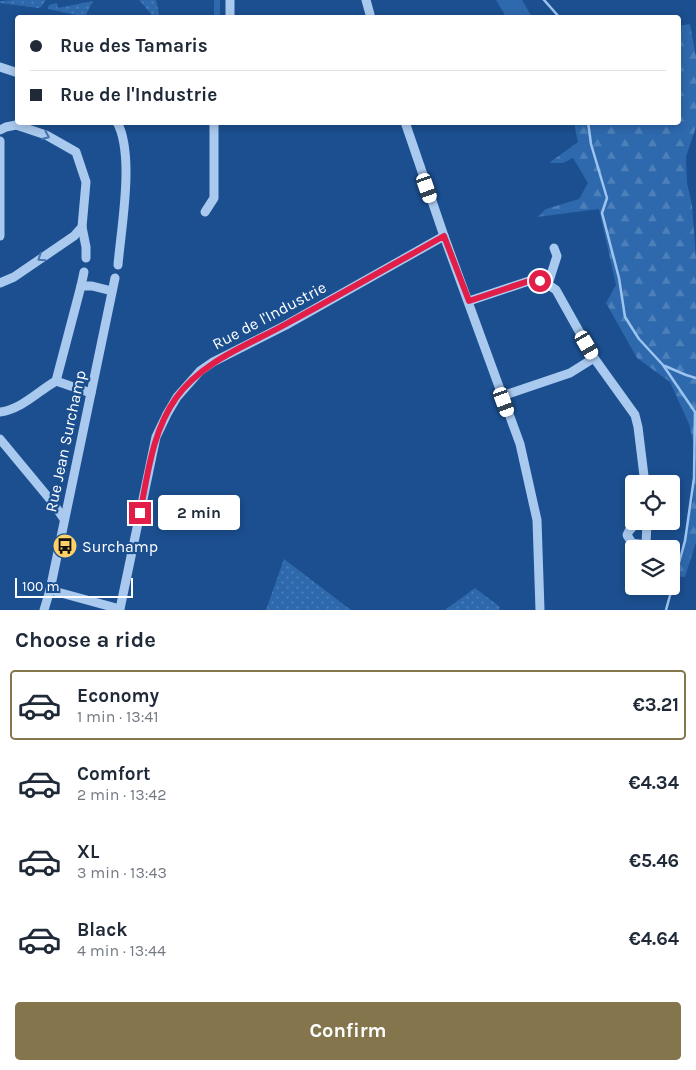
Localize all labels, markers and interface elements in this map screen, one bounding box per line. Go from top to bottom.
text: Rue des Tamaris [60,35,208,57]
text: Rue de l'Industrie [60,84,217,106]
one-way arrow [41,129,50,140]
car [415,171,438,205]
one-way arrow [38,252,47,261]
route start [529,270,551,292]
street label: Rue de l'Industrie [209,277,329,353]
car [573,328,600,362]
street label: Rue Jean Surchamp [41,368,90,514]
car [491,385,516,419]
map controls [625,475,680,595]
button: locate [625,475,680,530]
callout: 2 min [158,496,240,530]
route end [129,502,151,524]
text: 2 min [177,503,221,522]
bus stop icon: Surchamp [52,533,78,559]
place label: Surchamp [82,537,158,556]
button: layers [625,540,680,595]
scale bar [15,575,132,598]
text: 100 m [22,578,60,595]
text: Choose a ride [15,627,156,653]
icon: car [17,683,62,728]
text: Economy [77,685,159,707]
text: €3.21 [633,694,679,716]
text: 1 min · 13:41 [77,707,159,726]
icon: car [17,761,62,806]
text: Comfort [77,763,151,785]
text: €4.34 [628,772,679,794]
text: 2 min · 13:42 [77,785,167,804]
icon: car [17,839,62,884]
text: XL [77,841,99,863]
text: €5.46 [629,850,679,872]
text: 3 min · 13:43 [77,863,167,882]
icon: car [17,917,62,962]
text: Black [77,919,128,941]
text: €4.64 [629,928,679,950]
text: 4 min · 13:44 [77,941,166,960]
button: Confirm [15,1002,681,1060]

